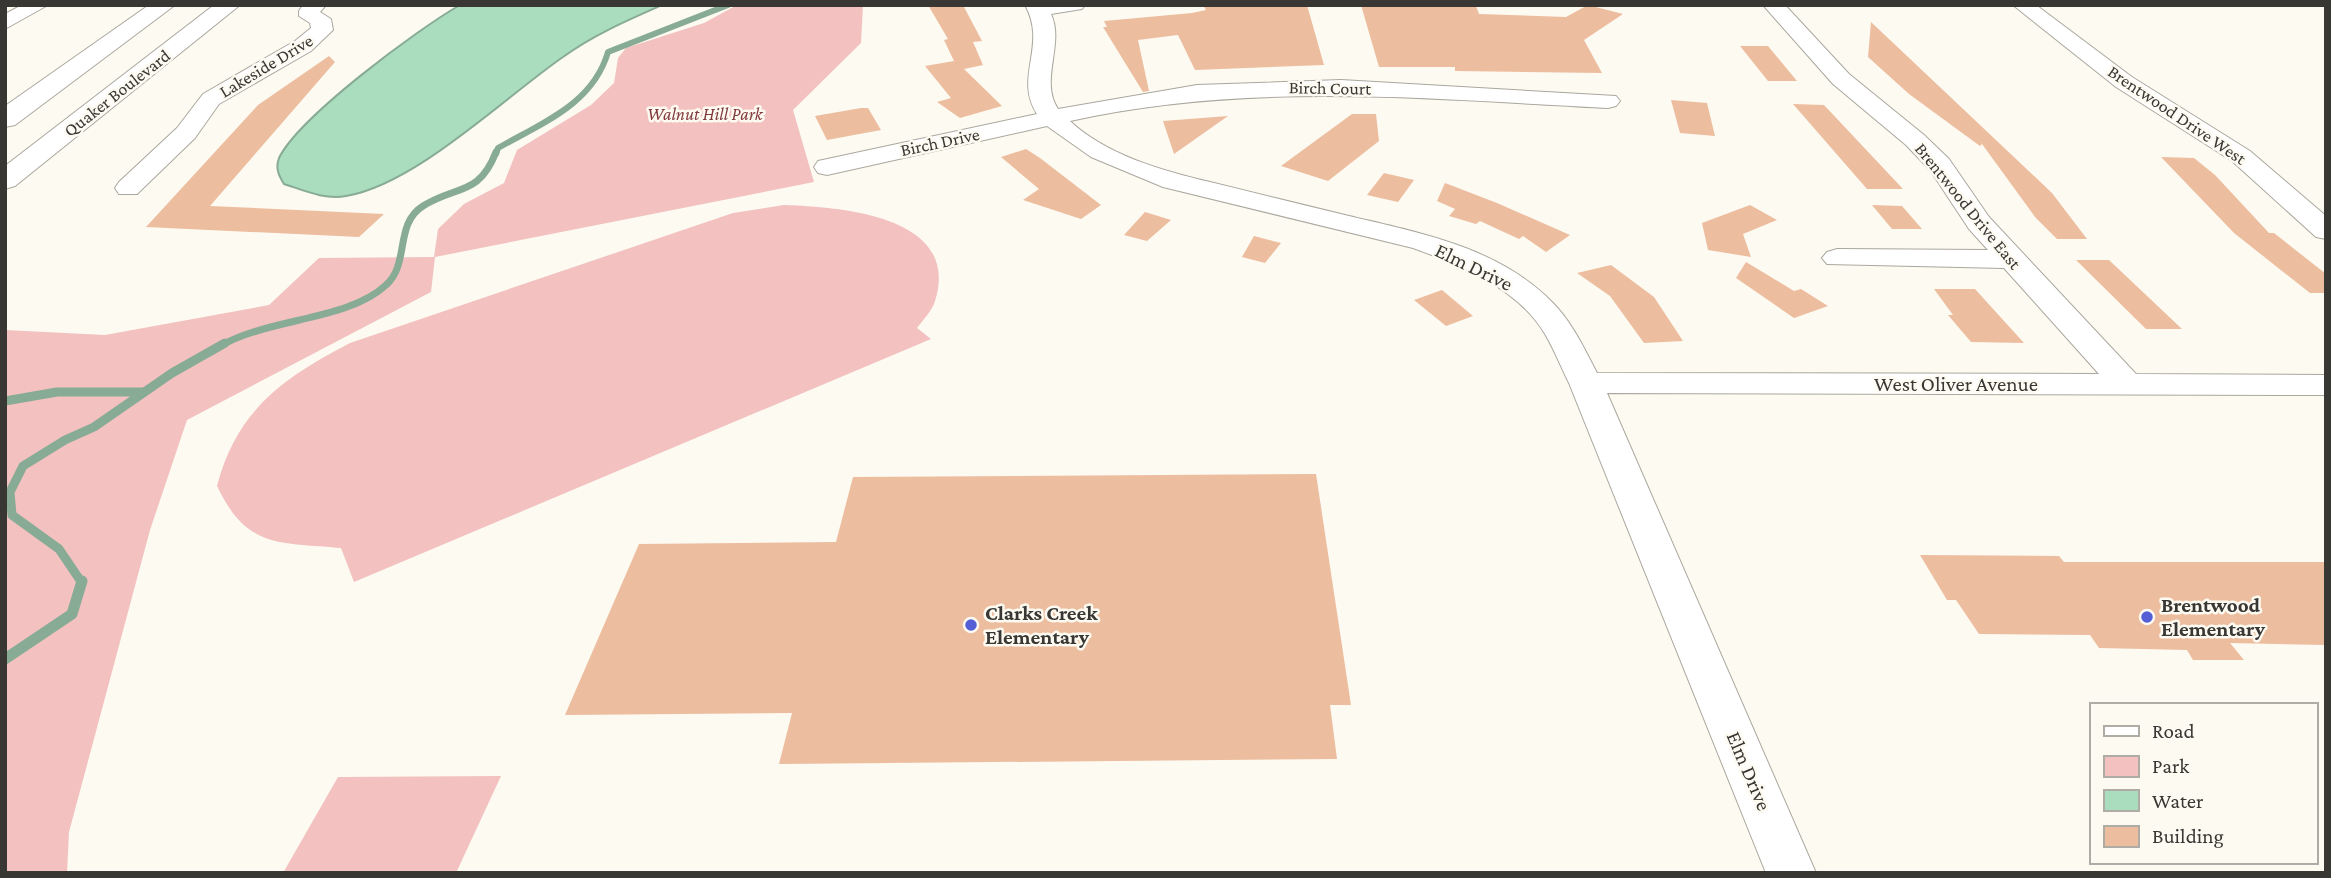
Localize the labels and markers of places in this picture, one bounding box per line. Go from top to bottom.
place label: Brentwood Elementary [2161,593,2266,641]
place label: Clarks Creek Elementary [985,601,1098,649]
marker: Brentwood Elementary [2139,609,2155,625]
marker: Clarks Creek Elementary [963,617,979,633]

